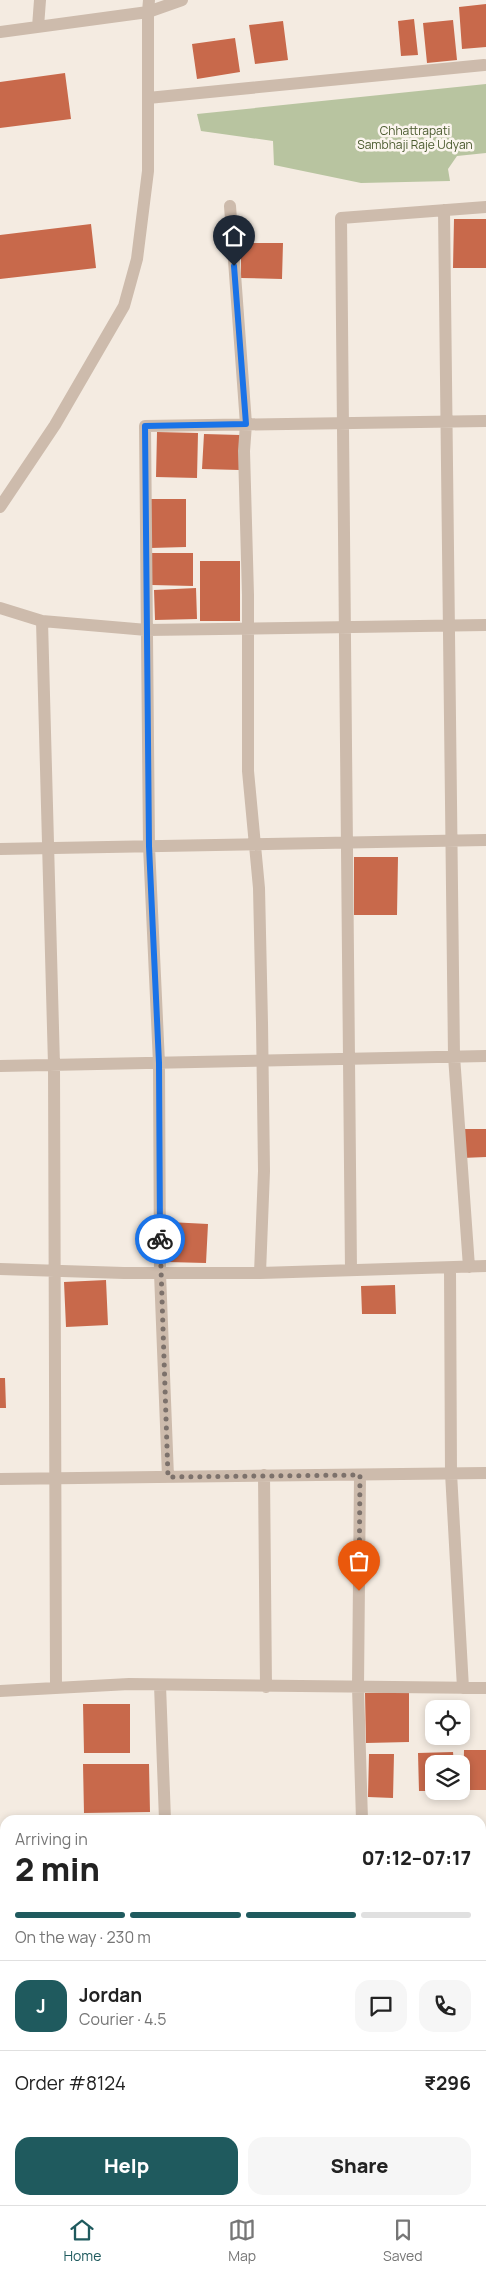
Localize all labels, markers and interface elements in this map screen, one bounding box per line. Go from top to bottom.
park label: Chhattrapati Sambhaji Raje Udyan [357,122,473,153]
pin [213,215,255,266]
icon: home [220,222,248,250]
courier [135,1214,185,1264]
icon: bike [146,1225,174,1253]
pin [338,1540,380,1591]
icon: bag [345,1547,373,1575]
map controls [425,1700,470,1800]
button: locate [425,1700,470,1745]
button: layers [425,1755,470,1800]
text: Arriving in [15,1828,88,1850]
text: 07:12–07:17 [362,1845,471,1871]
text: 2 min [15,1847,100,1891]
text: On the way · 230 m [15,1926,151,1948]
button: chat [355,1980,407,2032]
button: phone [419,1980,471,2032]
text: Jordan [79,1982,142,2008]
text: J [36,1993,46,2019]
text: Courier · 4.5 [79,2008,166,2030]
text: Order #8124 [15,2070,126,2096]
text: ₹296 [424,2070,471,2096]
button: Help [15,2137,238,2195]
button: Share [248,2137,471,2195]
tab: Home [63,2216,101,2265]
tab: Map [228,2216,256,2265]
tab: Saved [383,2216,423,2265]

